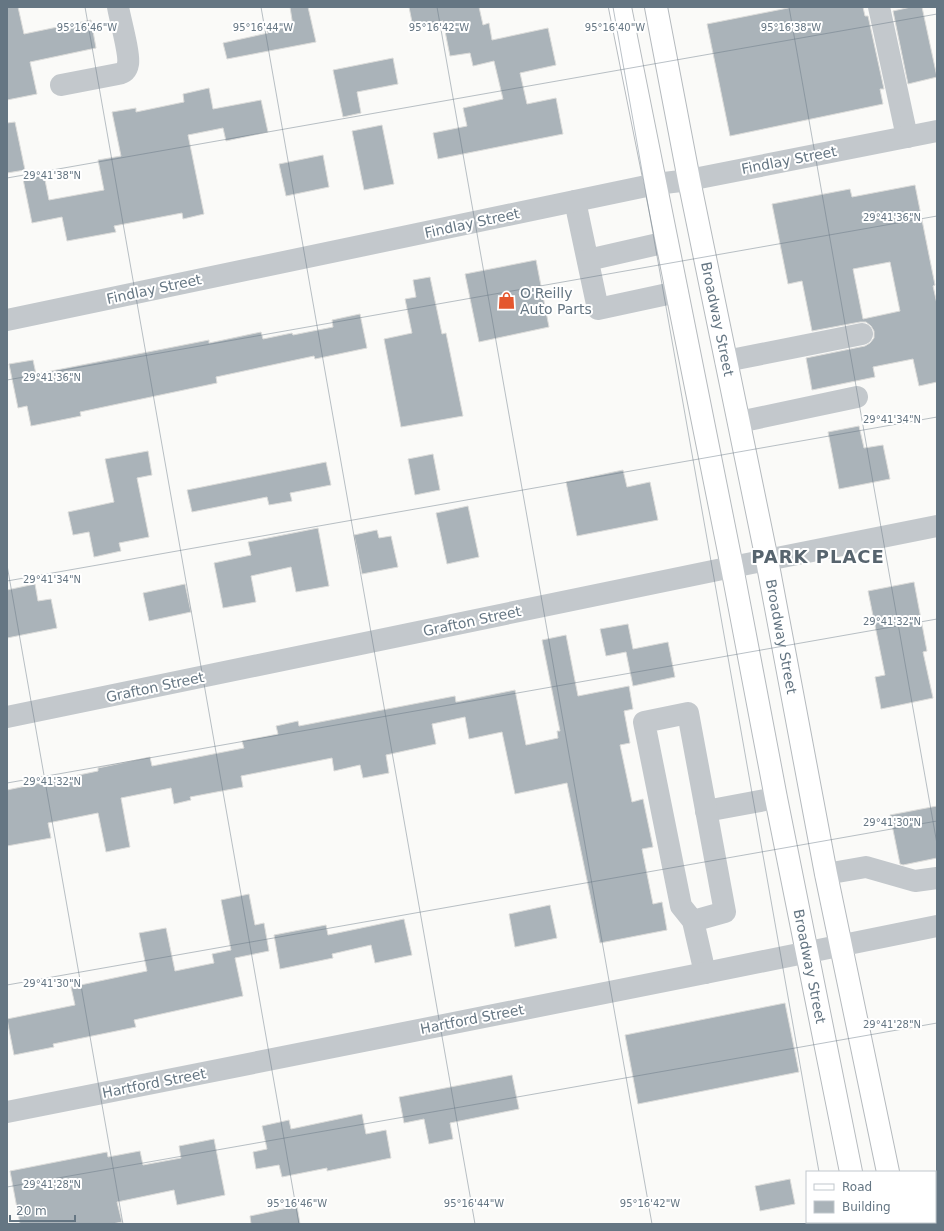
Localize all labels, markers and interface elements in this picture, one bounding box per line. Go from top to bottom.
text: 95°16'46"W [57,22,117,33]
text: 95°16'44"W [233,22,293,33]
text: 95°16'42"W [409,22,469,33]
text: 95°16'40"W [585,22,645,33]
text: 95°16'38"W [761,22,821,33]
street label: Findlay Street [740,143,838,177]
text: 29°41'38"N [23,170,81,181]
street label: Findlay Street [423,205,521,241]
text: 29°41'36"N [863,212,921,223]
street label: Broadway Street [698,260,737,378]
street label: Findlay Street [105,271,203,307]
place label: O'Reilly Auto Parts [520,285,592,317]
shop icon: O'Reilly Auto Parts [497,291,517,311]
text: 29°41'36"N [23,372,81,383]
text: 29°41'34"N [863,414,921,425]
district label: PARK PLACE [751,546,885,567]
text: 29°41'34"N [23,574,81,585]
street label: Broadway Street [763,578,800,696]
street label: Grafton Street [422,603,523,639]
text: 29°41'32"N [863,616,921,627]
street label: Grafton Street [105,669,206,705]
text: 29°41'32"N [23,776,81,787]
text: 29°41'30"N [863,817,921,828]
street label: Broadway Street [790,908,829,1026]
text: 29°41'30"N [23,978,81,989]
street label: Hartford Street [419,1001,526,1037]
text: 29°41'28"N [863,1019,921,1030]
street label: Hartford Street [101,1065,208,1101]
legend [806,1171,936,1223]
text: 29°41'28"N [23,1179,81,1190]
text: Road [842,1180,872,1194]
scale bar [10,1197,75,1223]
text: 95°16'46"W [267,1198,327,1209]
text: 95°16'44"W [444,1198,504,1209]
text: 95°16'42"W [620,1198,680,1209]
text: Building [842,1200,891,1214]
text: 20 m [16,1204,47,1218]

